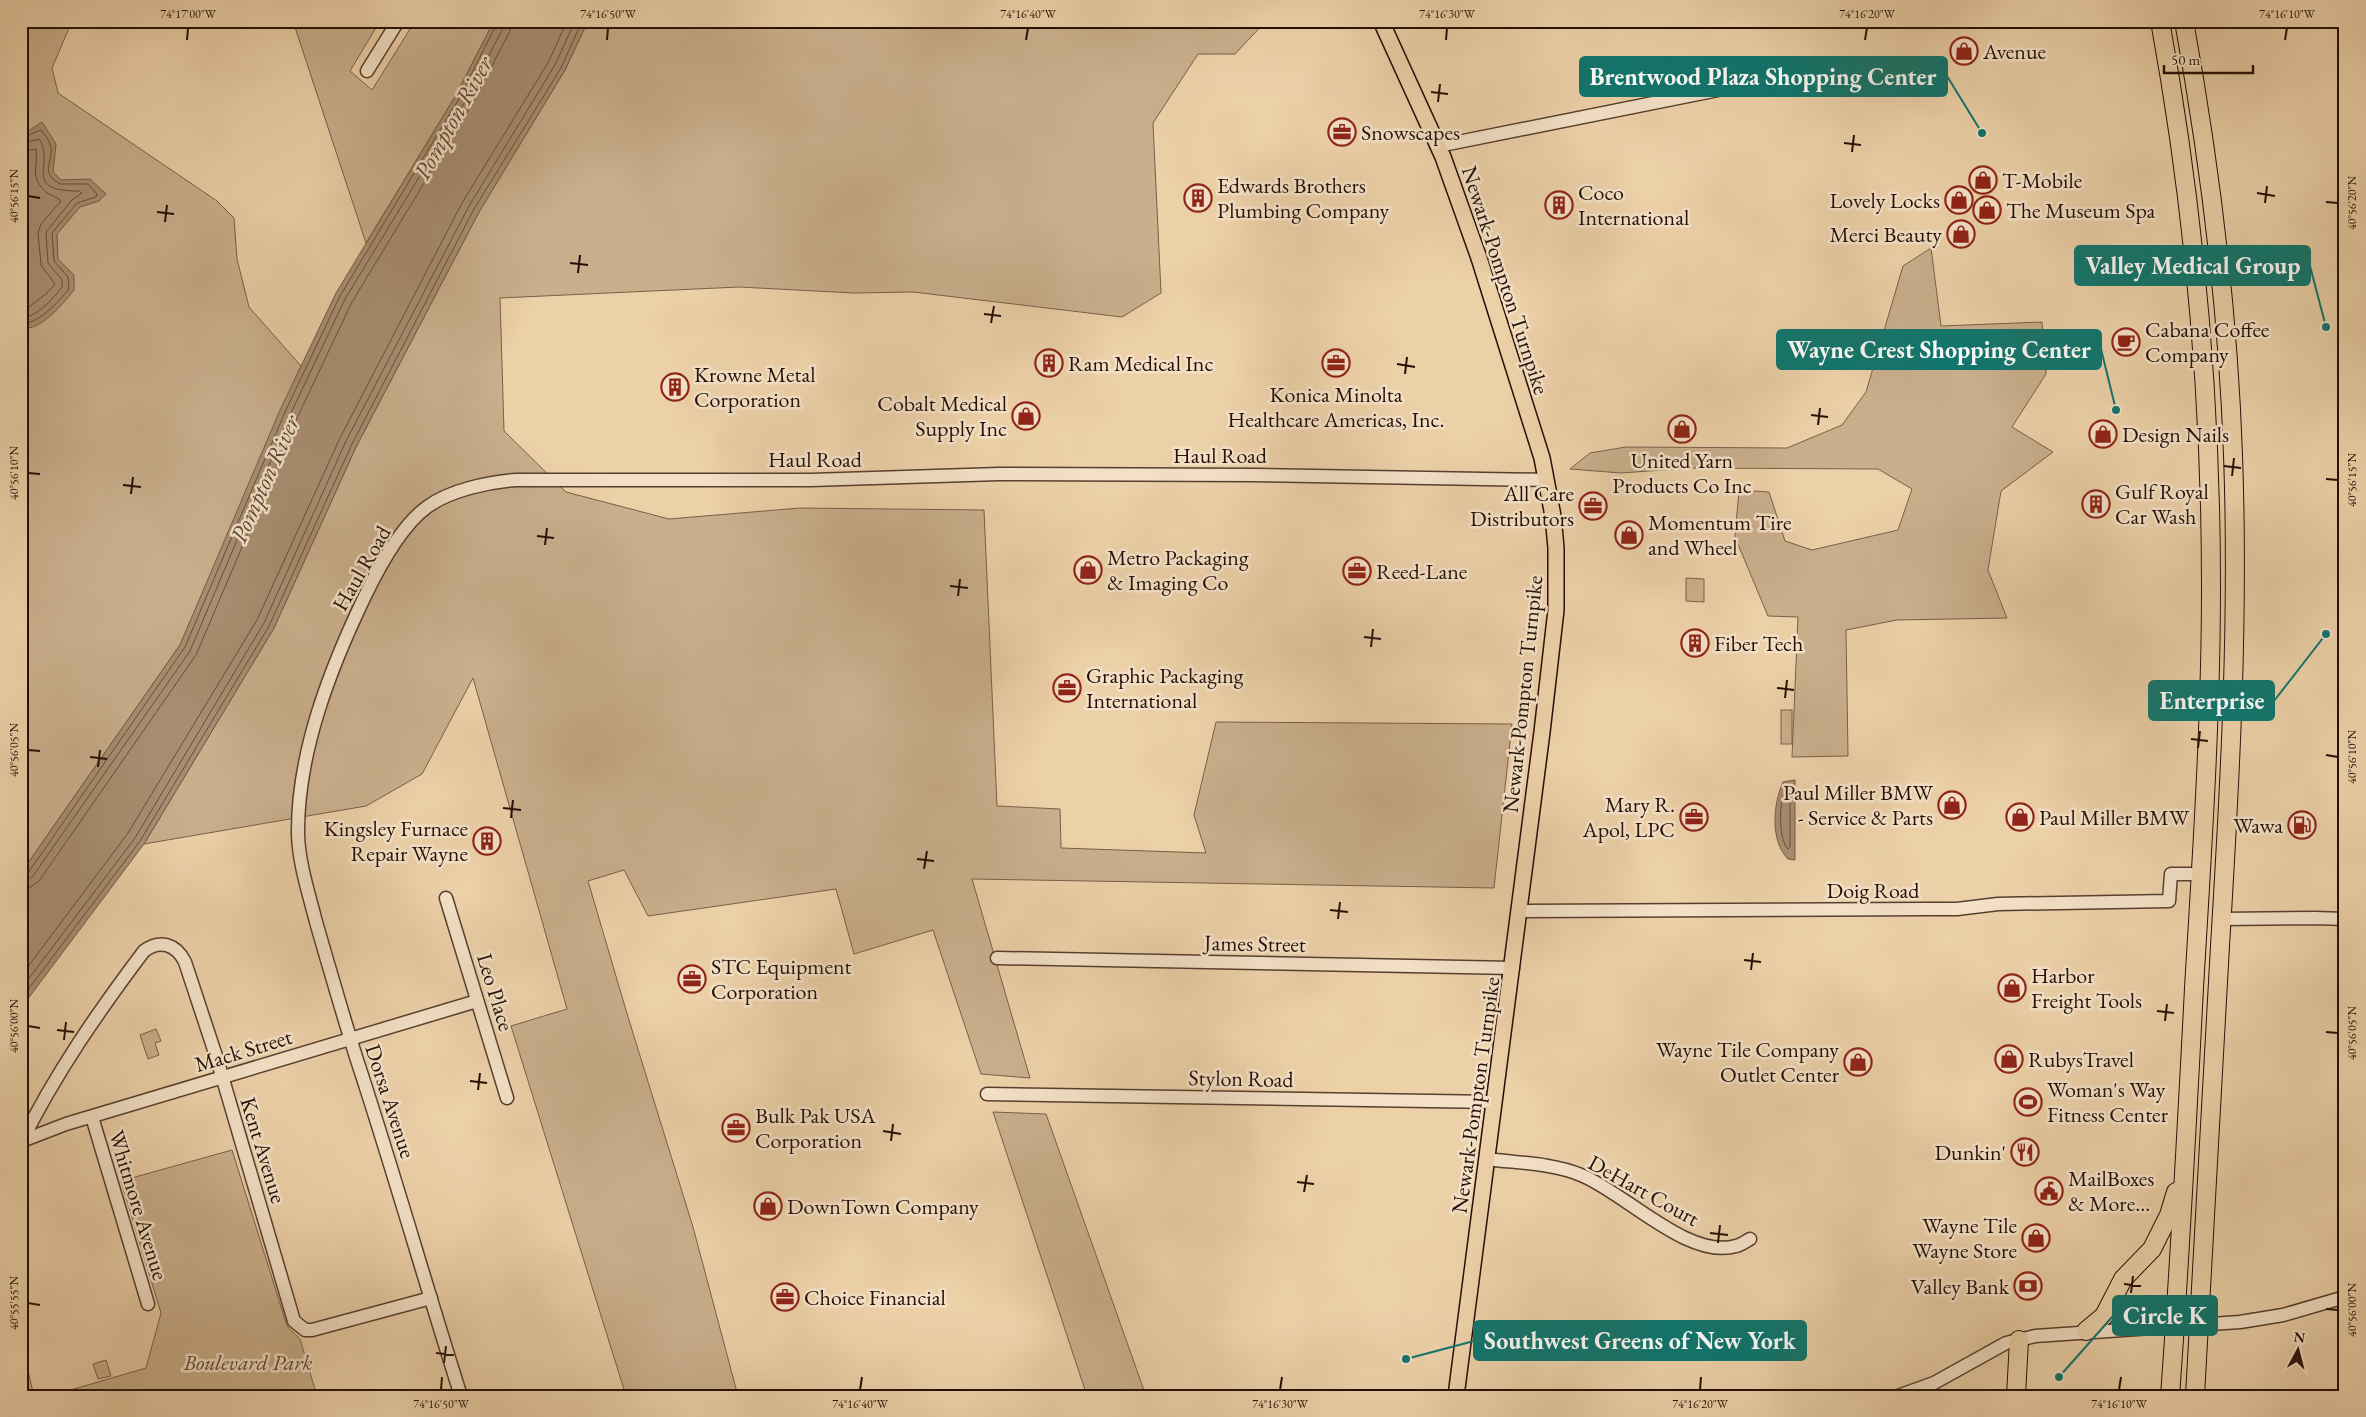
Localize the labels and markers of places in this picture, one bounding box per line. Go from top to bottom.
shop icon: Avenue [1949,36,1979,66]
place label: Avenue [1982,37,2047,66]
callout: Brentwood Plaza Shopping Center [1580,57,1947,96]
office icon: Snowscapes [1327,117,1357,147]
place label: Snowscapes [1361,118,1460,147]
shop icon: T-Mobile [1968,165,1998,195]
place label: T-Mobile [2002,166,2083,195]
place label: Edwards Brothers Plumbing Company [1217,171,1390,225]
place label: Coco International [1578,178,1689,232]
building icon: Edwards Brothers Plumbing Company [1183,183,1213,213]
shop icon: Lovely Locks [1944,185,1974,215]
place label: Lovely Locks [1829,186,1940,215]
building icon: Coco International [1544,190,1574,220]
shop icon: The Museum Spa [1972,195,2002,225]
place label: The Museum Spa [2006,196,2155,225]
shop icon: Merci Beauty [1946,219,1976,249]
place label: Merci Beauty [1830,220,1942,249]
callout: Valley Medical Group [2075,246,2310,285]
place label: Cabana Coffee Company [2145,315,2270,369]
cafe icon: Cabana Coffee Company [2111,327,2141,357]
callout: Wayne Crest Shopping Center [1777,330,2101,369]
building icon: Ram Medical Inc [1034,348,1064,378]
office icon: Konica Minolta Healthcare Americas, Inc. [1321,348,1351,378]
place label: Ram Medical Inc [1068,349,1213,378]
place label: Krowne Metal Corporation [694,360,816,414]
building icon: Krowne Metal Corporation [660,372,690,402]
place label: Konica Minolta Healthcare Americas, Inc. [1227,380,1445,434]
place label: Cobalt Medical Supply Inc [877,389,1007,443]
shop icon: Cobalt Medical Supply Inc [1011,401,1041,431]
shop icon: United Yarn Products Co Inc [1667,414,1697,444]
shop icon: Design Nails [2088,419,2118,449]
place label: Design Nails [2122,420,2229,449]
place label: United Yarn Products Co Inc [1612,446,1752,500]
place label: Gulf Royal Car Wash [2115,477,2209,531]
place label: All Care Distributors [1470,479,1574,533]
building icon: Gulf Royal Car Wash [2081,489,2111,519]
office icon: All Care Distributors [1578,491,1608,521]
place label: Momentum Tire and Wheel [1648,508,1792,562]
shop icon: Momentum Tire and Wheel [1614,520,1644,550]
place label: Metro Packaging & Imaging Co [1107,543,1249,597]
shop icon: Metro Packaging & Imaging Co [1073,555,1103,585]
office icon: Reed-Lane [1342,556,1372,586]
place label: Reed-Lane [1376,557,1468,586]
building icon: Fiber Tech [1680,628,1710,658]
place label: Fiber Tech [1714,629,1803,658]
place label: Graphic Packaging International [1086,661,1244,715]
office icon: Graphic Packaging International [1052,673,1082,703]
callout: Enterprise [2149,681,2274,720]
place label: Paul Miller BMW - Service & Parts [1783,778,1934,832]
place label: Mary R. Apol, LPC [1581,790,1675,844]
shop icon: Paul Miller BMW - Service & Parts [1937,790,1967,820]
office icon: Mary R. Apol, LPC [1679,802,1709,832]
shop icon: Paul Miller BMW [2005,802,2035,832]
place label: Paul Miller BMW [2039,803,2190,832]
fuel station icon: Wawa [2287,810,2317,840]
place label: Wawa [2233,811,2283,840]
place label: Kingsley Furnace Repair Wayne [324,814,468,868]
building icon: Kingsley Furnace Repair Wayne [472,826,502,856]
place label: STC Equipment Corporation [711,952,852,1006]
place label: Harbor Freight Tools [2031,961,2142,1015]
office icon: STC Equipment Corporation [677,964,707,994]
shop icon: Harbor Freight Tools [1997,973,2027,1003]
place label: Wayne Tile Company Outlet Center [1656,1035,1840,1089]
shop icon: RubysTravel [1994,1044,2024,1074]
place label: RubysTravel [2028,1045,2134,1074]
shop icon: Wayne Tile Company Outlet Center [1843,1047,1873,1077]
place label: Woman's Way Fitness Center [2047,1075,2169,1129]
sports icon: Woman's Way Fitness Center [2013,1087,2043,1117]
place label: Bulk Pak USA Corporation [755,1101,877,1155]
office icon: Bulk Pak USA Corporation [721,1113,751,1143]
restaurant icon: Dunkin' [2010,1137,2040,1167]
place label: Dunkin' [1934,1138,2006,1167]
place label: MailBoxes & More... [2068,1164,2154,1218]
public building icon: MailBoxes & More... [2034,1176,2064,1206]
shop icon: DownTown Company [753,1191,783,1221]
place label: DownTown Company [787,1192,979,1221]
place label: Wayne Tile Wayne Store [1912,1211,2017,1265]
shop icon: Wayne Tile Wayne Store [2021,1223,2051,1253]
bank icon: Valley Bank [2013,1271,2043,1301]
place label: Valley Bank [1911,1272,2010,1301]
office icon: Choice Financial [770,1282,800,1312]
place label: Choice Financial [804,1283,946,1312]
callout: Circle K [2113,1296,2217,1335]
callout: Southwest Greens of New York [1474,1321,1806,1360]

